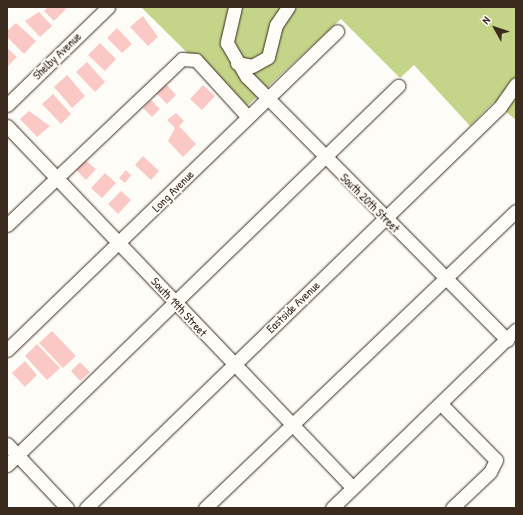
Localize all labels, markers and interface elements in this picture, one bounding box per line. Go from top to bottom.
north arrow [475,8,515,48]
text: N [479,14,493,27]
street label: Shelby Avenue [30,29,84,83]
street label: Long Avenue [149,167,197,215]
street label: South 20th Street [337,170,403,236]
street label: South 19th Street [148,274,210,340]
street label: Eastside Avenue [263,278,323,336]

